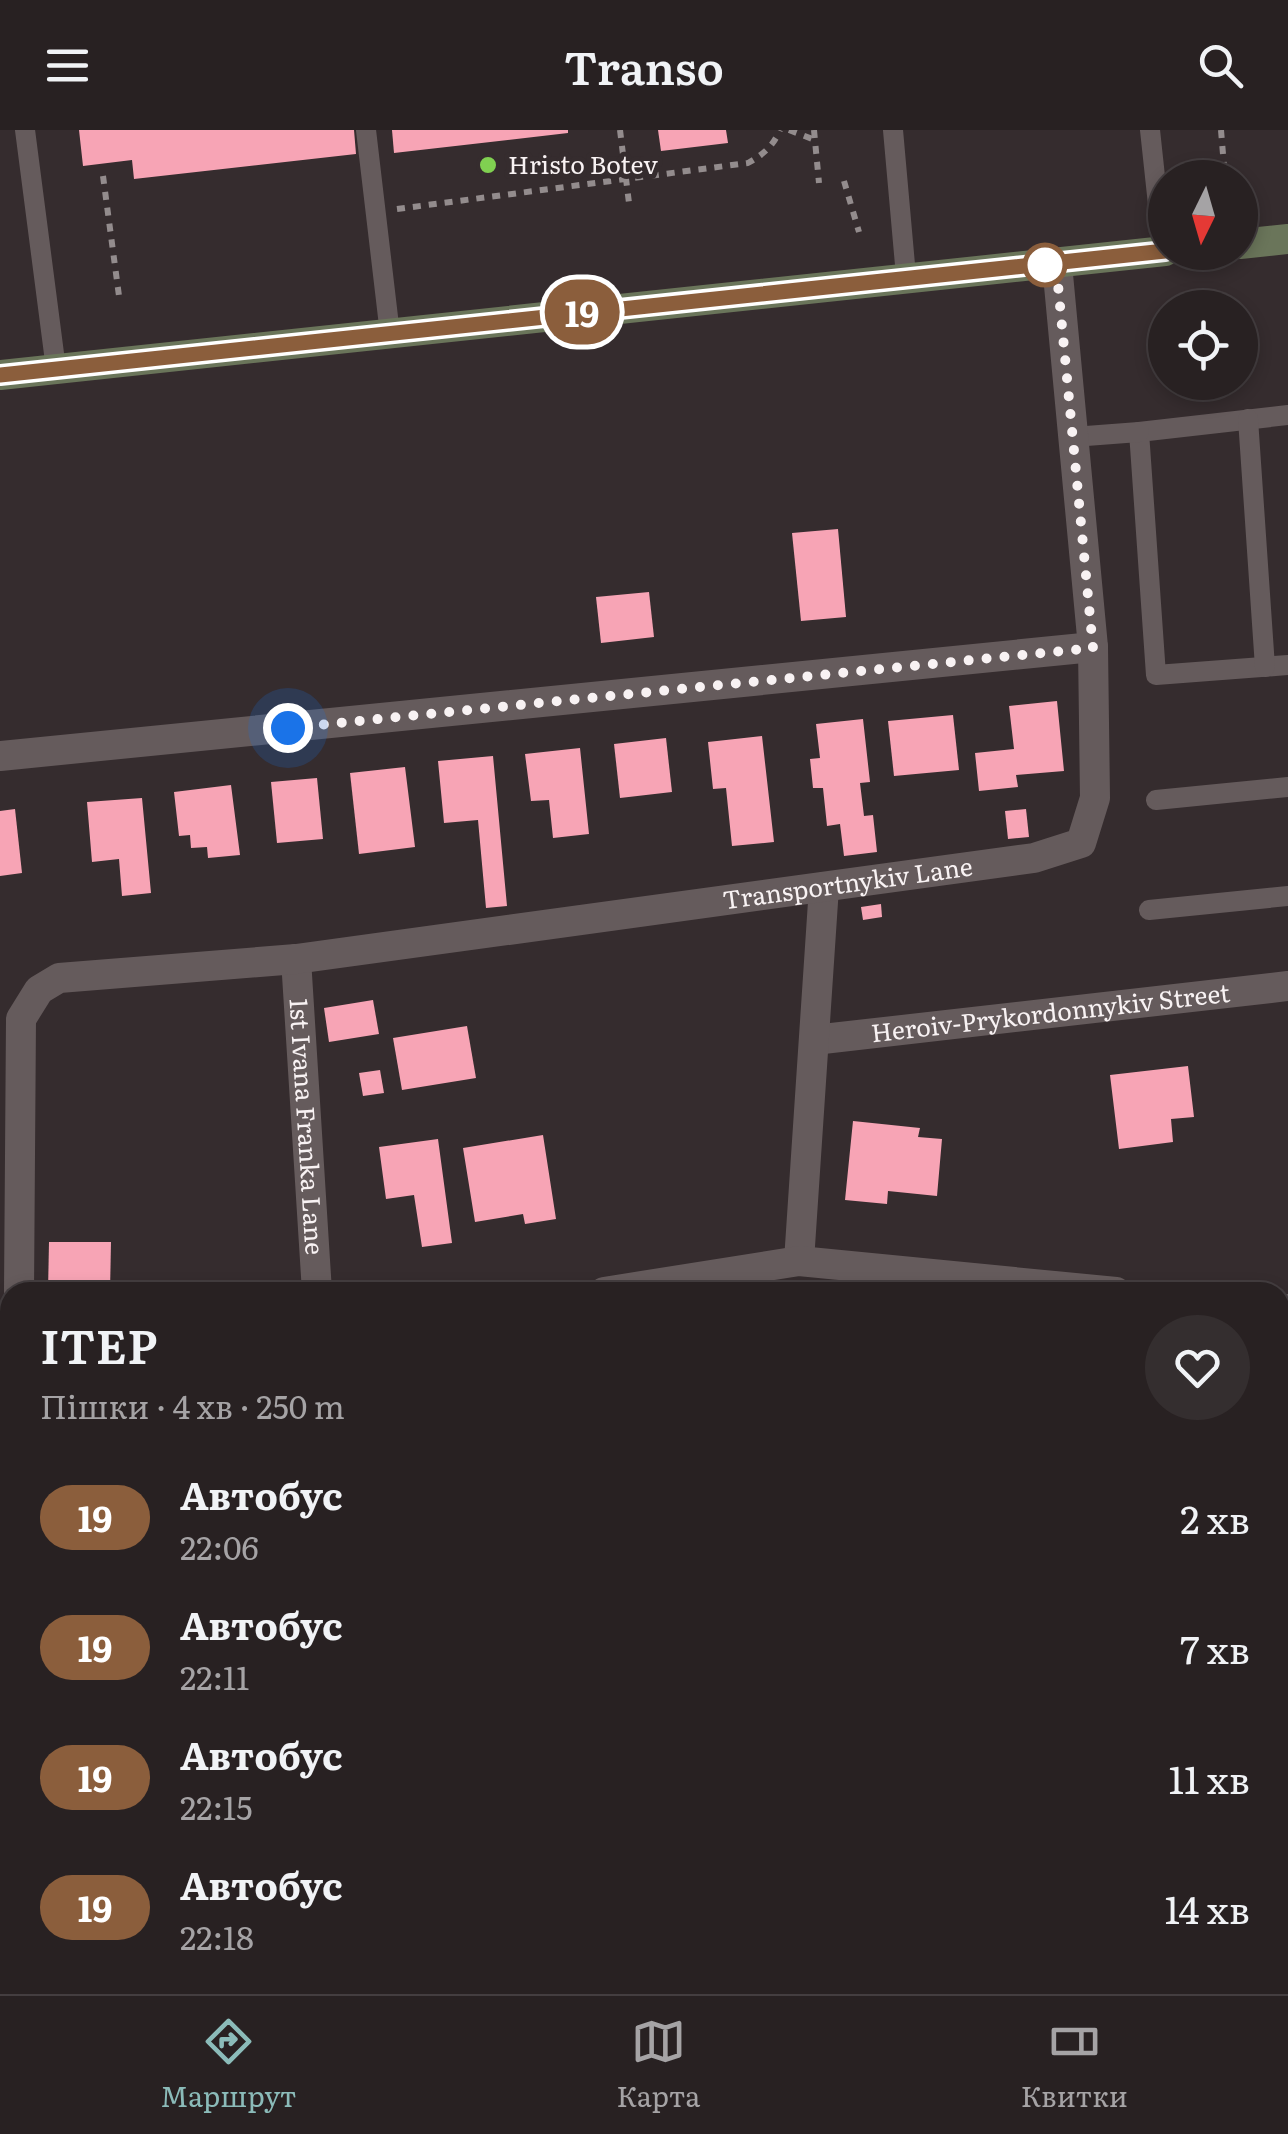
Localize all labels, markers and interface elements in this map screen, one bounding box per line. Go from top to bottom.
text: Transo [564,32,724,99]
icon: menu [40,38,95,93]
icon: search [1193,38,1248,93]
place label: Hristo Botev [508,145,658,182]
marker: Hristo Botev [477,154,499,176]
north arrow [1148,160,1258,270]
map controls [1148,160,1258,400]
unlabelled marker [1024,244,1066,286]
line badge: 19 [537,280,627,344]
text: 19 [565,286,599,338]
button: locate [1148,290,1258,400]
your location [263,703,313,753]
street label: Transportnykiv Lane [720,847,975,917]
street label: Heroiv-Prykordonnykiv Street [869,973,1232,1050]
street label: 1st Ivana Franka Lane [282,997,335,1256]
text: ITEP [40,1308,157,1379]
button: heart [1145,1315,1250,1420]
text: Пішки · 4 хв · 250 m [40,1381,345,1429]
text: Автобус [180,1465,343,1522]
text: 2 хв [1180,1489,1250,1546]
text: 19 [78,1491,112,1543]
text: 22:06 [180,1522,259,1570]
text: Автобус [180,1595,343,1652]
text: 7 хв [1180,1619,1250,1676]
text: 19 [78,1621,112,1673]
text: 22:11 [180,1652,249,1700]
text: Автобус [180,1725,343,1782]
text: 11 хв [1169,1749,1250,1806]
text: 19 [78,1751,112,1803]
text: 22:15 [180,1782,252,1830]
text: Автобус [180,1855,343,1912]
text: 14 хв [1165,1879,1250,1936]
text: 19 [78,1881,112,1933]
text: 22:18 [180,1912,254,1960]
tab: Маршрут [160,2014,296,2116]
tab: Карта [617,2014,700,2116]
tab: Квитки [1021,2014,1128,2116]

